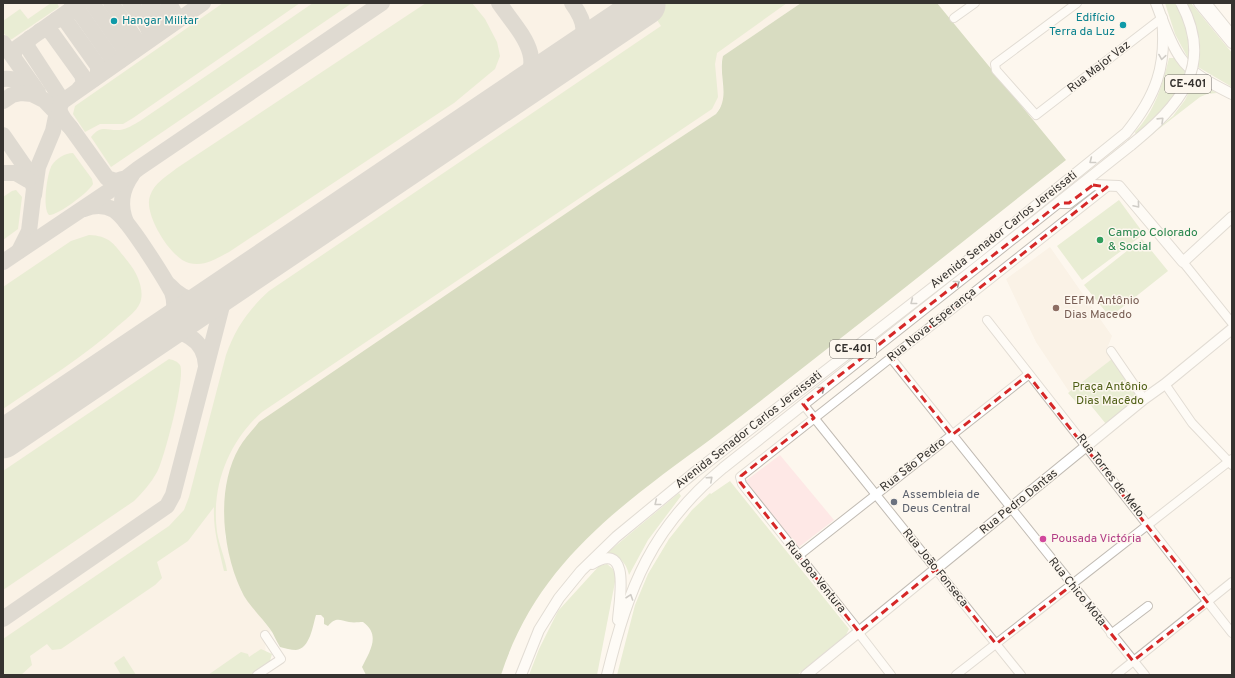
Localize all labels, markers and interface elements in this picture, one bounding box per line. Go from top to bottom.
place label: Edifício Terra da Luz [1049,10,1115,40]
place label: Hangar Militar [122,13,199,29]
marker: Hangar Militar [109,16,119,26]
marker: Edifício Terra da Luz [1118,20,1128,30]
street label: Rua Major Vaz [1064,37,1134,97]
one-way arrow [1158,54,1167,60]
road number: CE-401 [1165,75,1211,93]
one-way arrow [1156,117,1164,125]
one-way arrow [1090,157,1097,164]
street label: Avenida Senador Carlos Jereissati [927,168,1081,292]
one-way arrow [1132,201,1139,208]
place label: Campo Colorado & Social [1108,225,1198,255]
marker: Campo Colorado & Social [1095,235,1105,245]
one-way arrow [953,281,960,288]
street label: Rua Nova Esperança [884,284,980,366]
place label: EEFM Antônio Dias Macedo [1064,293,1140,323]
one-way arrow [911,298,918,305]
marker: EEFM Antônio Dias Macedo [1051,303,1061,313]
road number: CE-401 [830,340,876,358]
street label: Avenida Senador Carlos Jereissati [672,368,826,492]
park label: Praça Antônio Dias Macêdo [1072,379,1148,409]
one-way arrow [817,387,824,394]
street label: Rua Torres de Melo [1072,431,1148,521]
street label: Rua São Pedro [877,434,949,496]
street label: Rua Pedro Dantas [977,466,1061,538]
one-way arrow [705,477,712,484]
place label: Assembleia de Deus Central [902,487,980,517]
marker: Assembleia de Deus Central [889,497,899,507]
one-way arrow [654,499,661,506]
street label: Rua João Fonseca [898,526,972,610]
place label: Pousada Victória [1051,531,1141,547]
marker: Pousada Victória [1038,534,1048,544]
street label: Rua Boa Ventura [781,537,849,617]
street label: Rua Chico Mota [1044,554,1110,630]
one-way arrow [625,594,634,601]

